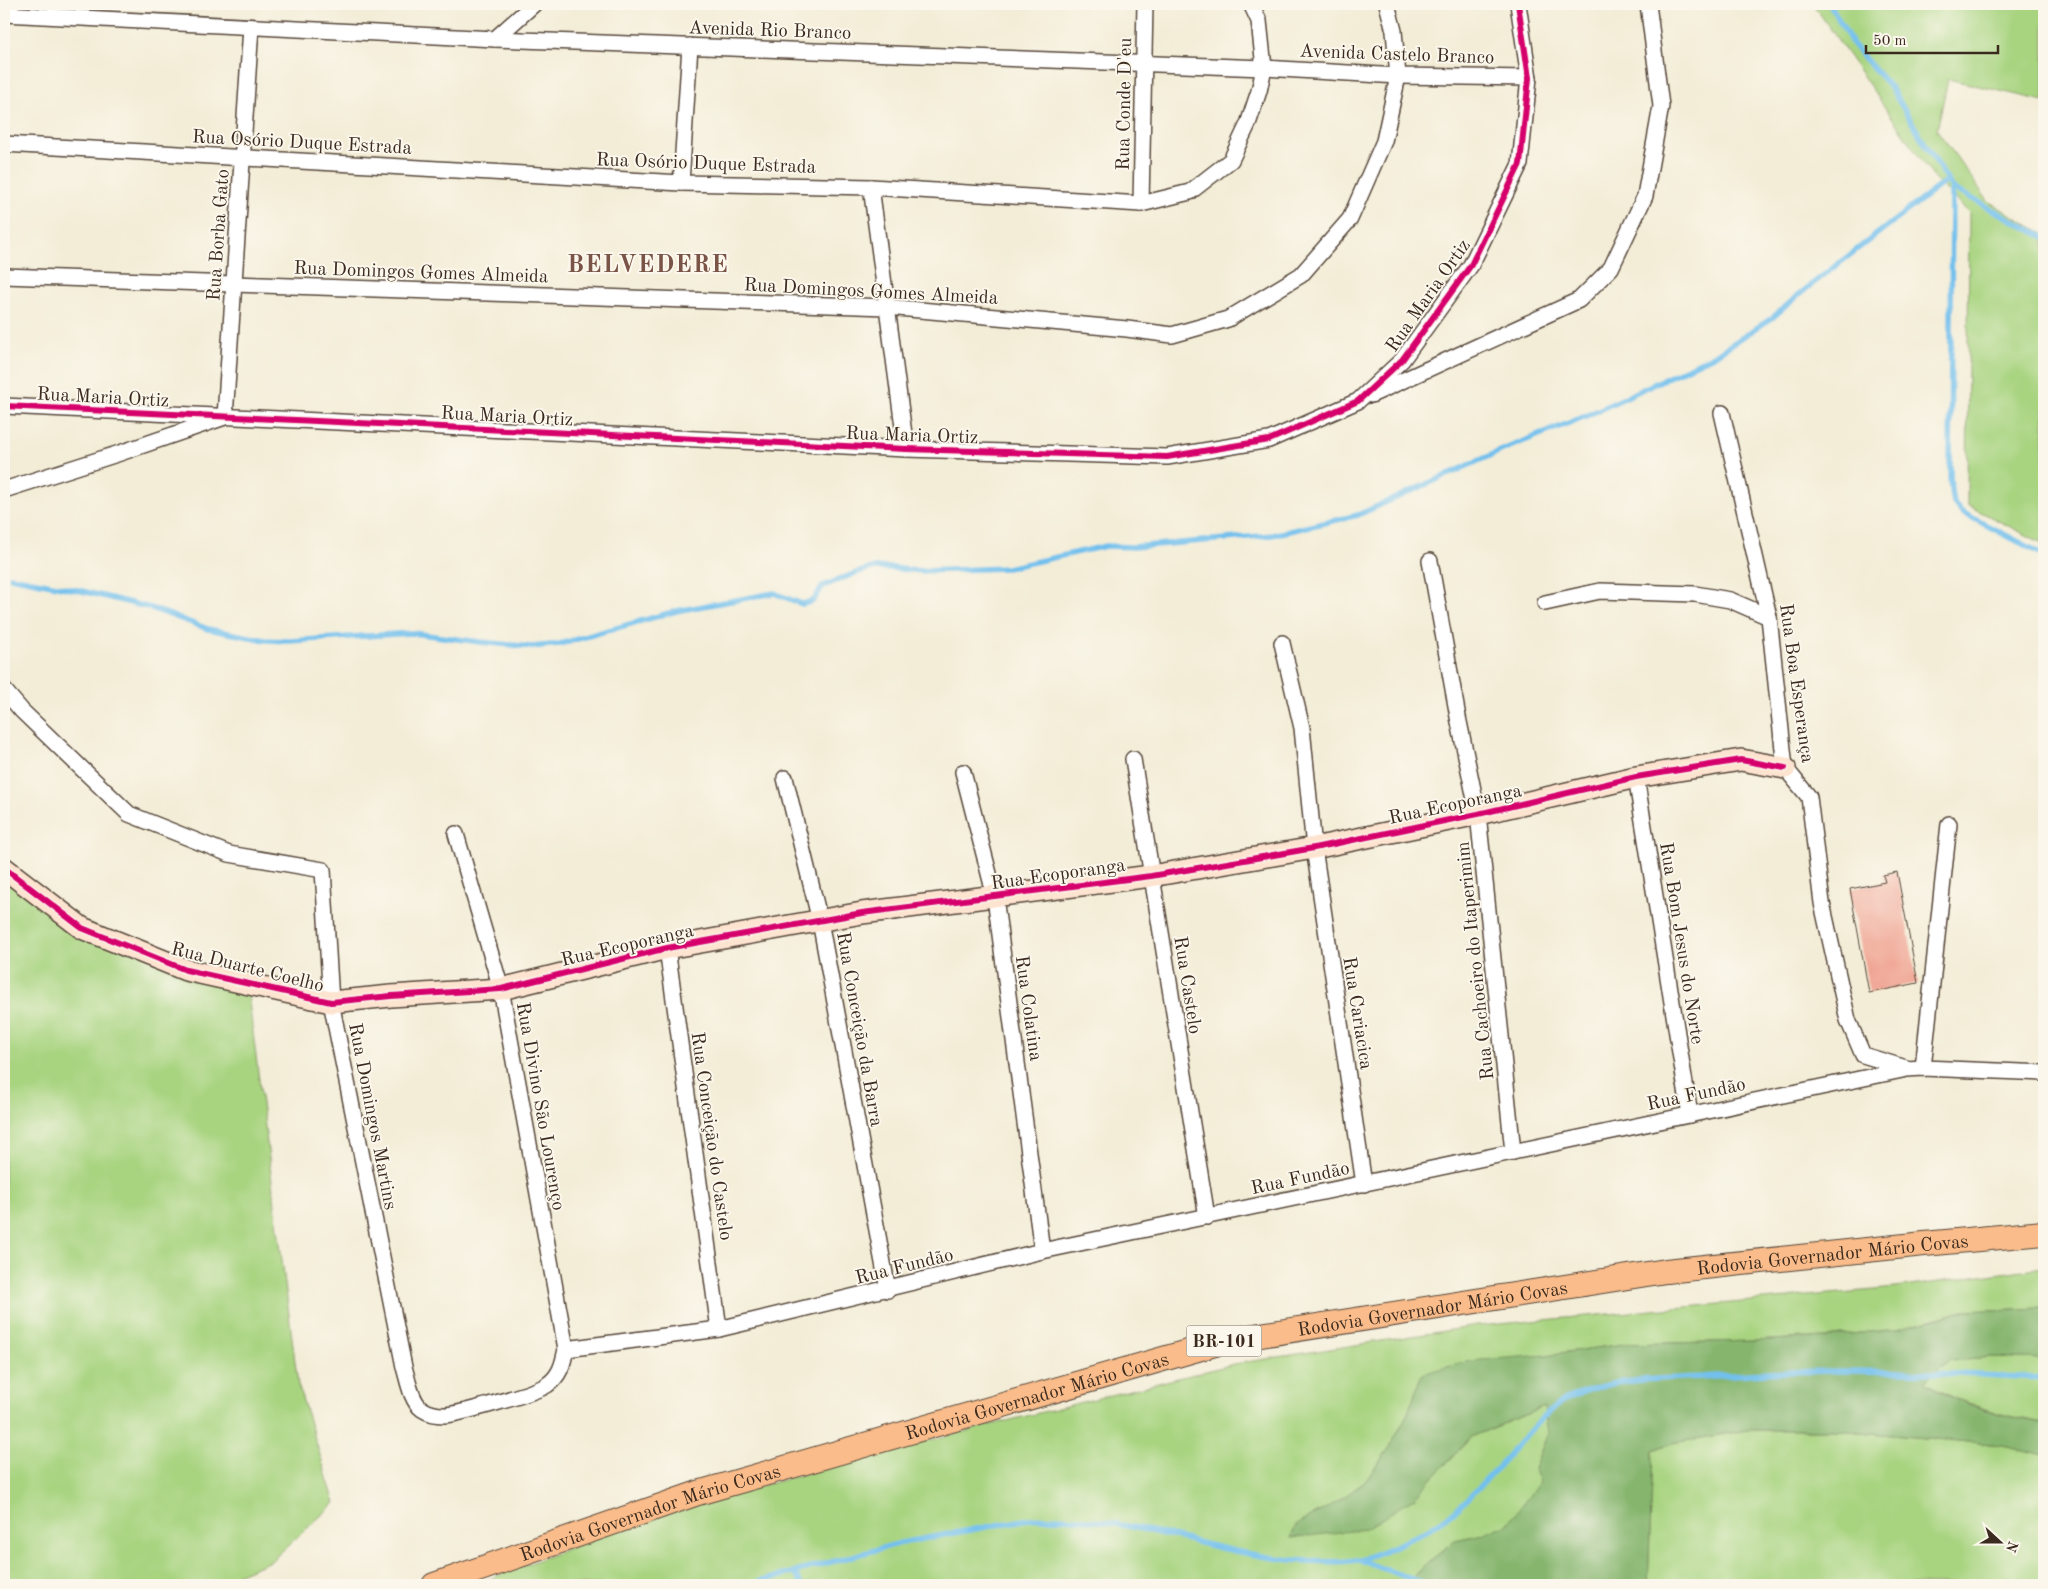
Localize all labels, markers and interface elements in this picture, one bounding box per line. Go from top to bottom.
street label: Avenida Rio Branco [688,19,852,44]
scale bar [1866,22,1998,54]
text: 50 m [1873,34,1907,49]
street label: Rua Conde D'eu [1115,37,1136,171]
street label: Avenida Castelo Branco [1299,43,1495,68]
street label: Rua Osório Duque Estrada [191,128,413,159]
street label: Rua Osório Duque Estrada [595,151,817,178]
street label: Rua Borba Gato [205,168,234,302]
street label: Rua Maria Ortiz [1383,237,1475,356]
district label: BELVEDERE [567,254,729,278]
street label: Rua Domingos Gomes Almeida [293,260,549,287]
street label: Rua Domingos Gomes Almeida [743,276,999,309]
street label: Rua Maria Ortiz [36,386,170,411]
street label: Rua Maria Ortiz [440,405,574,430]
street label: Rua Maria Ortiz [845,425,979,448]
street label: Rua Boa Esperança [1775,602,1816,765]
street label: Rua Ecoporanga [1387,782,1524,829]
street label: Rua Cachoeiro do Itaperimim [1454,840,1498,1081]
street label: Rua Bom Jesus do Norte [1655,841,1706,1046]
street label: Rua Ecoporanga [990,857,1127,894]
street label: Rua Ecoporanga [559,922,696,971]
street label: Rua Conceição da Barra [832,931,885,1129]
street label: Rua Castelo [1169,935,1204,1036]
street label: Rua Duarte Coelho [169,940,326,997]
street label: Rua Colatina [1011,954,1044,1063]
street label: Rua Cariacica [1338,956,1375,1072]
street label: Rua Divino São Lourenço [512,1001,567,1212]
street label: Rua Domingos Martins [344,1022,399,1211]
street label: Rua Conceição do Castelo [686,1031,735,1242]
street label: Rua Fundão [1645,1076,1748,1115]
street label: Rua Fundão [1249,1160,1352,1199]
street label: Rodovia Governador Mário Covas [1696,1233,1970,1280]
street label: Rua Fundão [854,1246,956,1289]
street label: Rodovia Governador Mário Covas [1296,1280,1569,1341]
road number: BR-101 [1186,1325,1262,1356]
street label: Rodovia Governador Mário Covas [903,1351,1171,1445]
street label: Rodovia Governador Mário Covas [518,1463,783,1566]
north arrow [1976,1516,2026,1566]
text: N [2003,1539,2020,1554]

